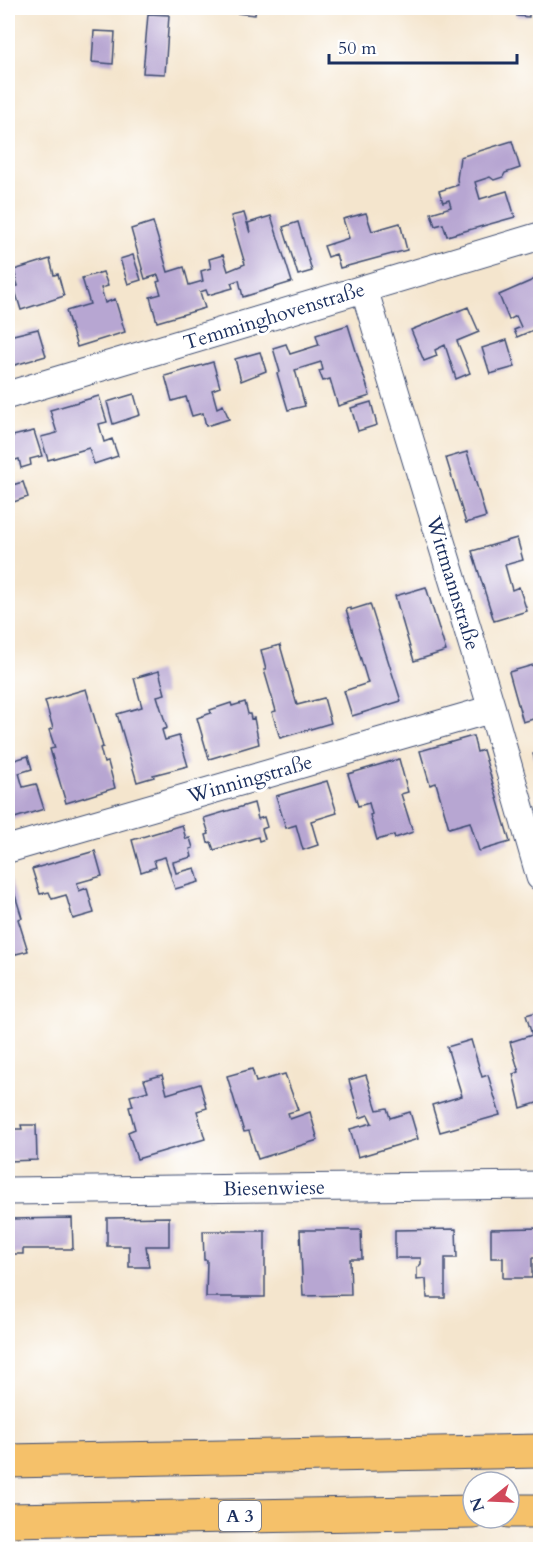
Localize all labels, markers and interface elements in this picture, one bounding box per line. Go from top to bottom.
scale bar [329,27,516,65]
text: 50 m [338,36,377,61]
street label: Temminghovenstraße [180,276,368,356]
street label: Wittmannstraße [420,512,486,653]
street label: Winningstraße [184,748,316,810]
street label: Biesenwiese [223,1174,325,1202]
north arrow [461,1470,521,1530]
text: N [465,1494,490,1514]
road number: A 3 [219,1501,261,1531]

